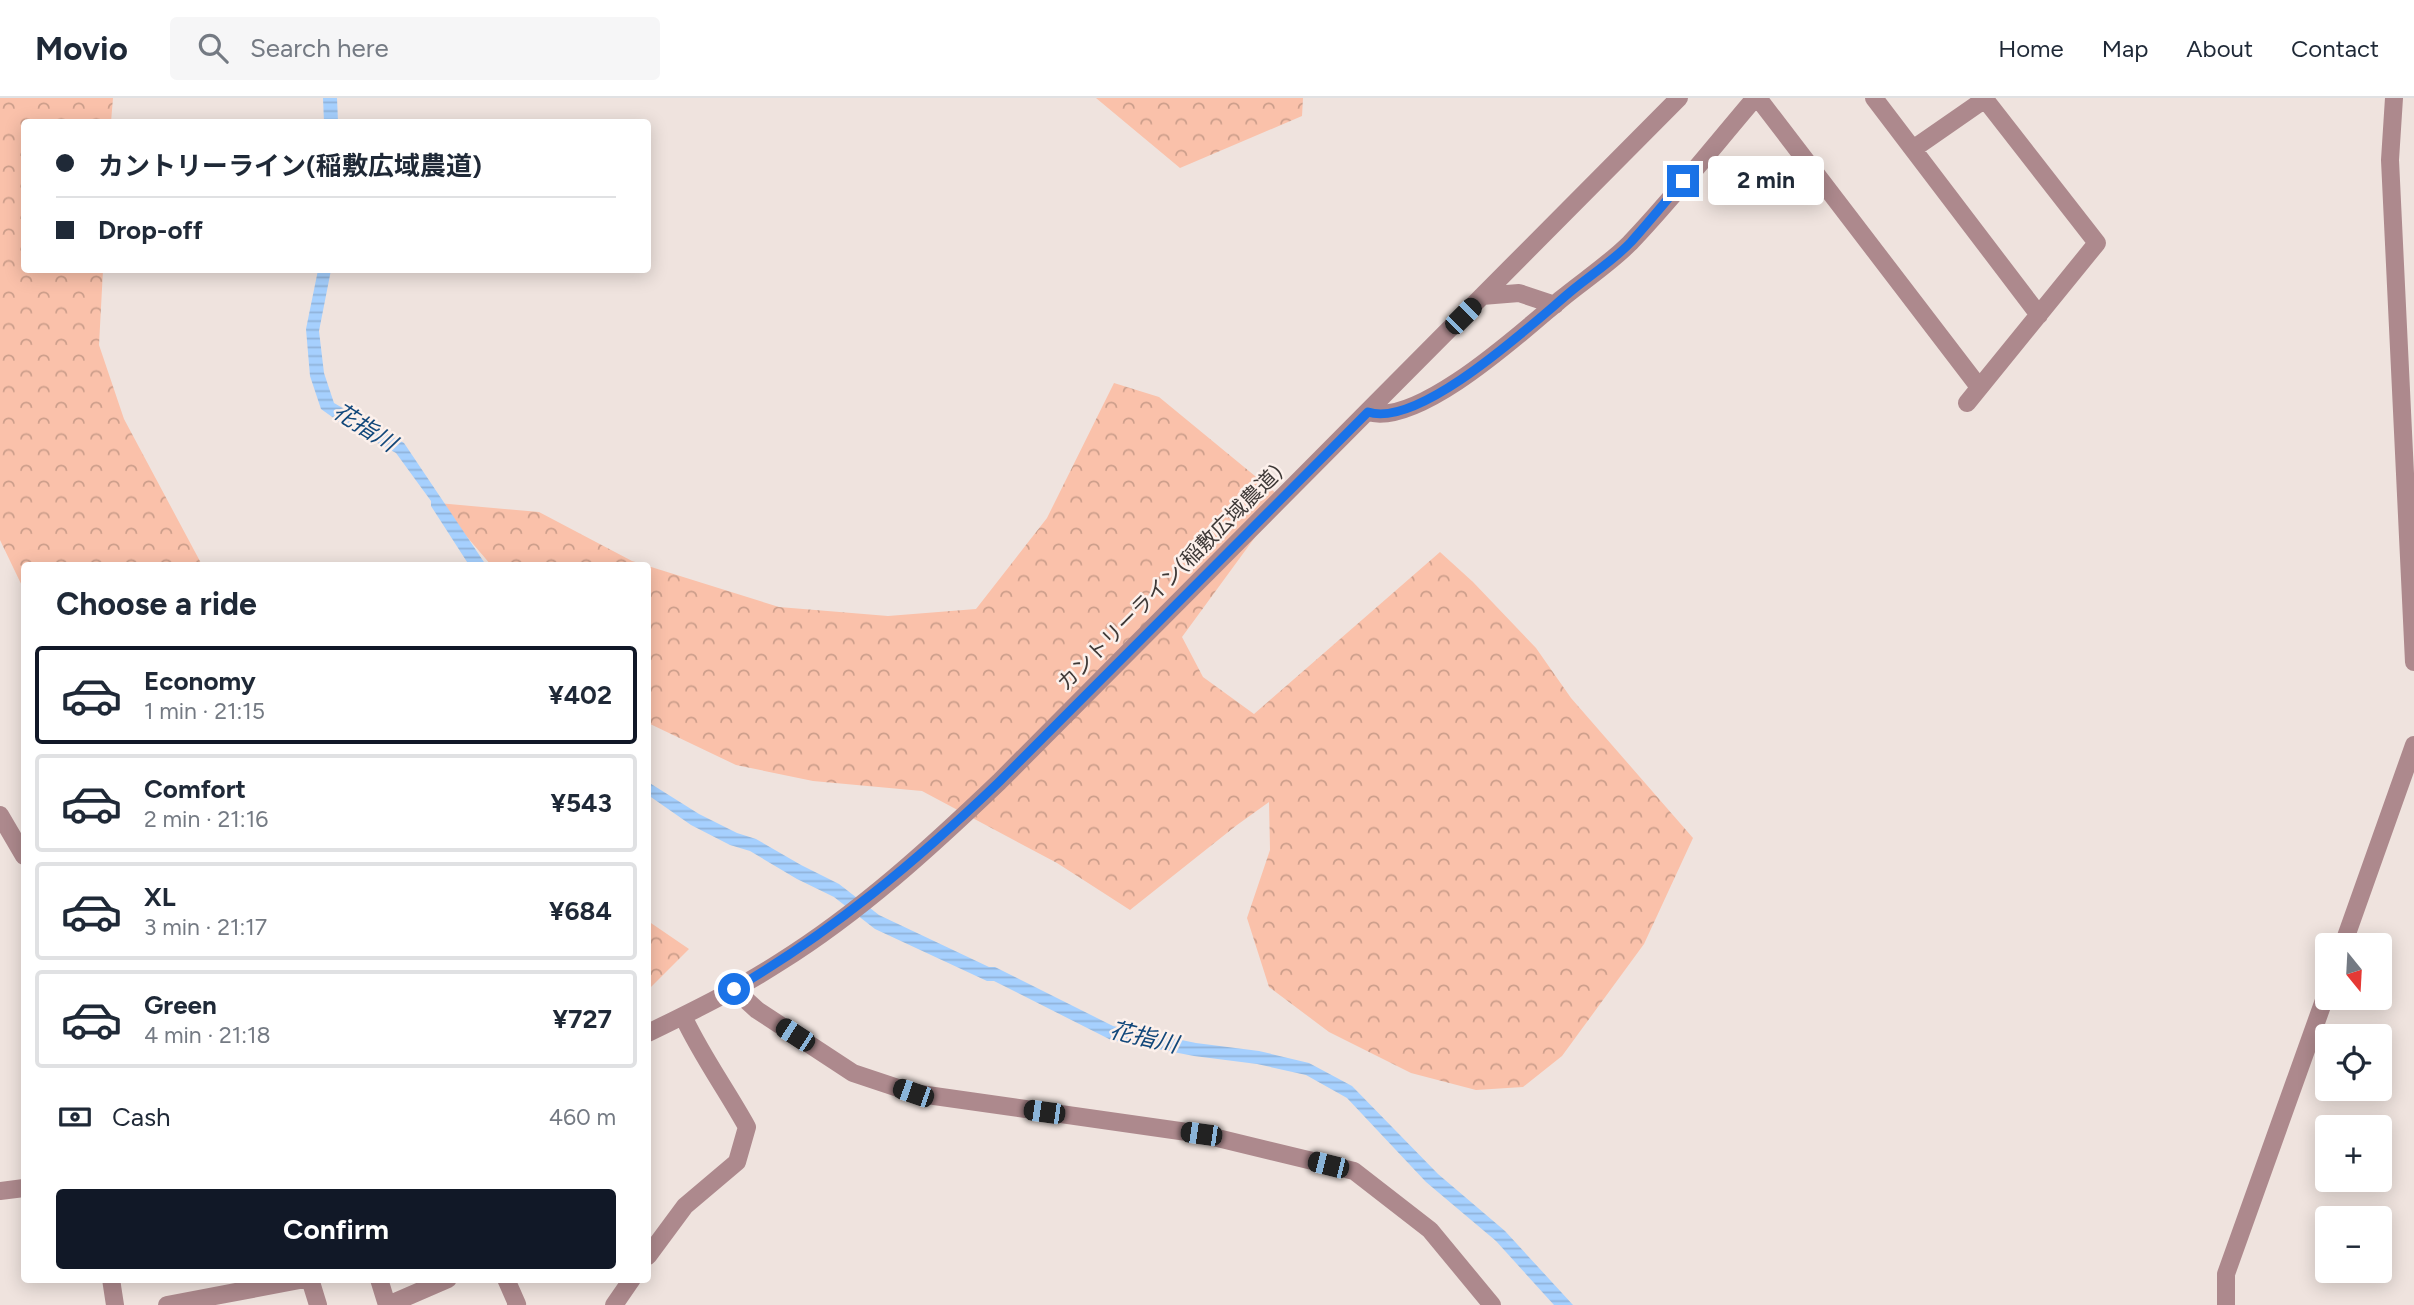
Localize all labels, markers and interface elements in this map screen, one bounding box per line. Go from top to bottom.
search box [170,17,660,80]
text: Movio [35,29,128,68]
icon: search [194,29,232,67]
text: Search here [250,32,389,64]
text: Home [1998,34,2064,63]
text: Map [2102,34,2148,63]
text: About [2186,34,2253,63]
text: Contact [2291,34,2379,63]
text: カントリーライン(稲敷広域農道) [98,150,482,182]
callout: 2 min [1708,156,1823,206]
route end [1667,165,1699,197]
text: 2 min [1737,166,1795,194]
text: Drop-off [98,214,203,246]
car [1441,294,1486,338]
water label: 花指川 [328,397,404,459]
street label: カントリーライン(稲敷広域農道) [1052,460,1288,696]
text: Choose a ride [56,585,257,623]
icon: car [60,664,123,727]
text: Economy [144,665,256,697]
text: ¥402 [548,679,612,711]
text: 1 min · 21:15 [144,697,265,725]
icon: car [60,772,123,835]
text: Comfort [144,773,246,805]
text: ¥543 [550,787,612,819]
text: 2 min · 21:16 [144,805,268,833]
icon: car [60,880,123,943]
text: XL [144,881,176,913]
text: ¥684 [549,895,612,927]
text: 3 min · 21:17 [144,913,267,941]
north arrow [2315,933,2392,1010]
map controls [2315,933,2392,1283]
route start [718,973,750,1005]
icon: car [60,988,123,1051]
text: Green [144,989,217,1021]
text: ¥727 [553,1003,612,1035]
car [772,1015,819,1055]
water label: 花指川 [1107,1016,1184,1059]
text: 4 min · 21:18 [144,1021,271,1049]
button: locate [2315,1024,2392,1101]
car [890,1076,937,1110]
icon: cash [56,1098,94,1136]
car [1022,1099,1067,1125]
text: Cash [112,1101,171,1133]
text: 460 m [549,1103,616,1131]
button: + [2315,1115,2392,1192]
car [1179,1121,1224,1147]
car [1306,1150,1351,1180]
button: Confirm [56,1189,616,1269]
button: − [2315,1206,2392,1283]

